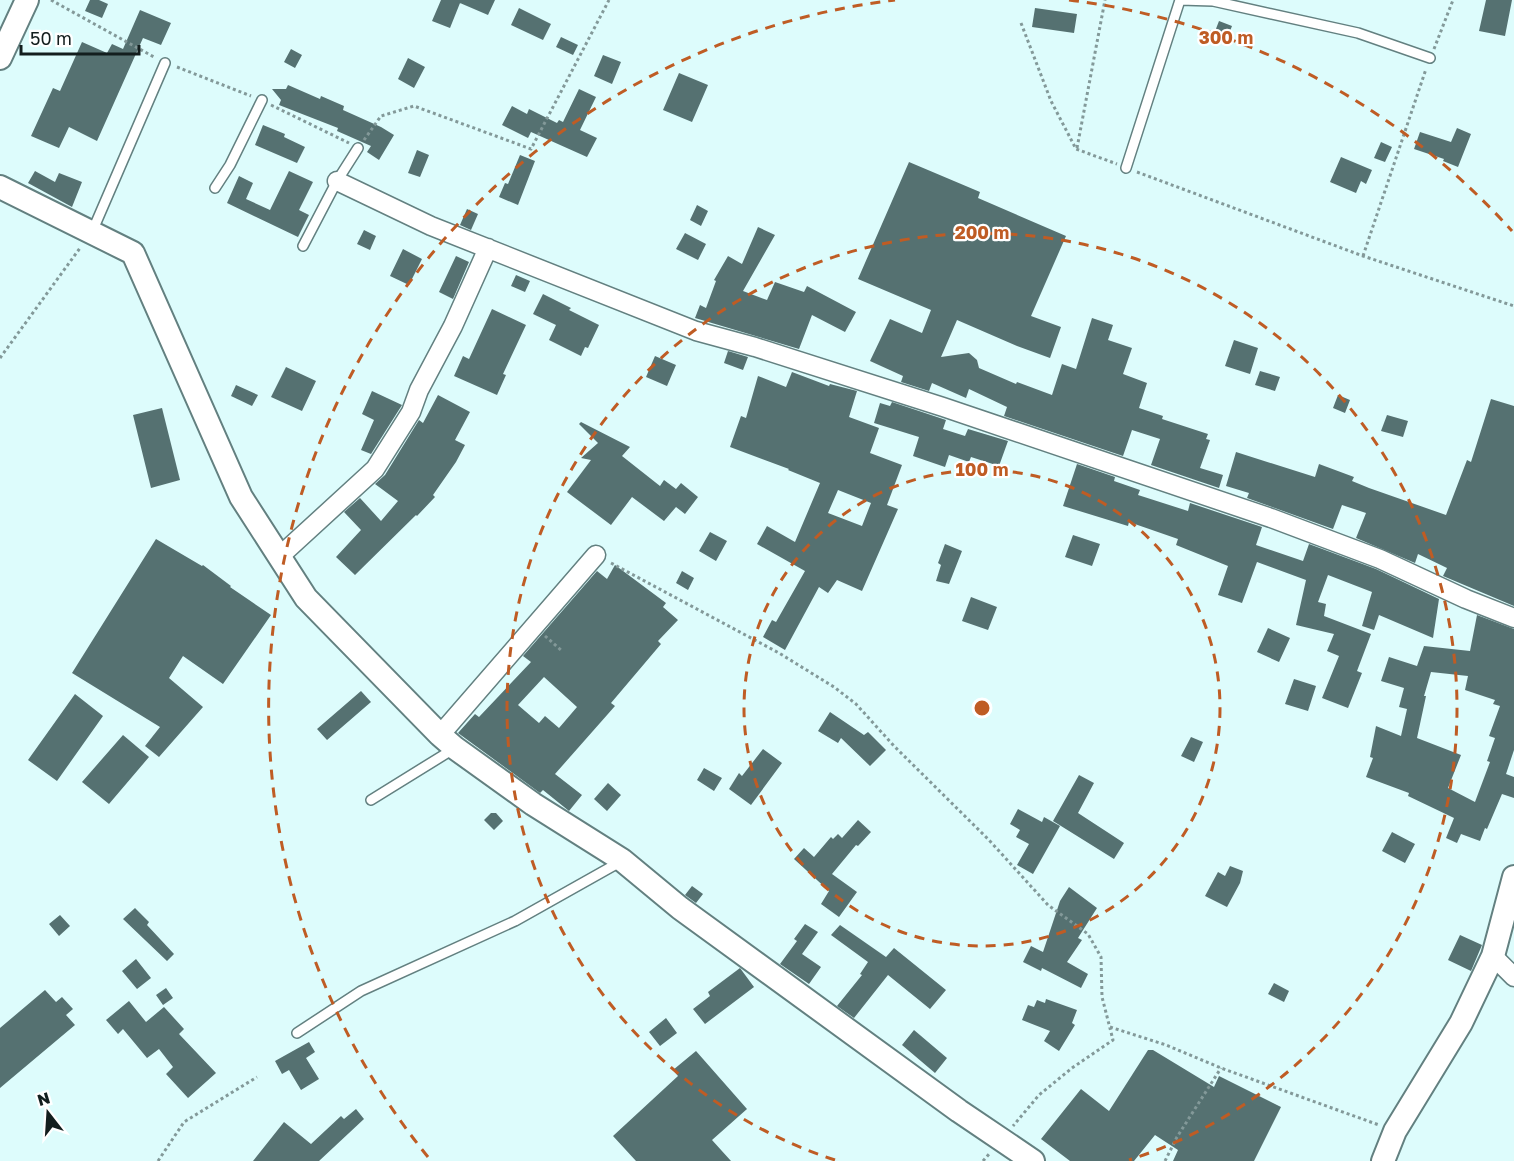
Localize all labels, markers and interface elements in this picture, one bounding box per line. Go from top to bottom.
scale bar [21,18,140,56]
text: 300 m [1199,26,1253,48]
text: 50 m [30,27,72,49]
text: 200 m [955,221,1009,243]
text: 100 m [956,458,1008,480]
centre of rings [972,698,992,718]
north arrow [18,1083,78,1143]
text: N [35,1087,52,1110]

